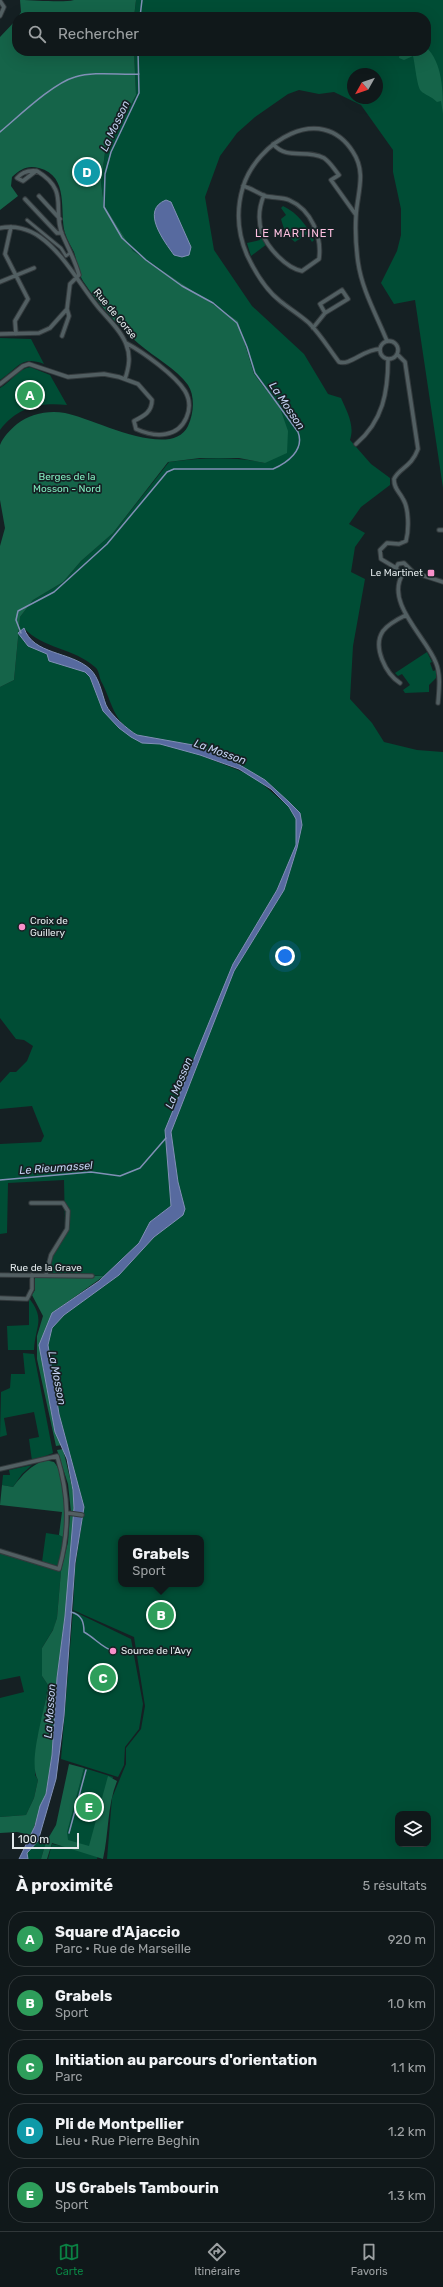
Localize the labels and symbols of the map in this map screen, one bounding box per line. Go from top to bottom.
north arrow [347,68,383,104]
water label: La Mosson [98,98,133,153]
pin: D [74,157,100,187]
district label: LE MARTINET [255,227,335,240]
street label: Rue de Corse [91,287,140,342]
pin: A [17,380,43,410]
water label: La Mosson [266,380,308,433]
park label: Berges de la Mosson - Nord [33,471,101,495]
place label: Le Martinet [370,567,423,579]
marker: Le Martinet [426,568,436,578]
water label: La Mosson [192,737,248,768]
place label: Croix de Guillery [30,915,68,939]
marker: Croix de Guillery [17,922,27,932]
your location [275,946,295,966]
water label: La Mosson [163,1055,195,1111]
water label: Le Rieumassel [19,1159,94,1177]
street label: Rue de la Grave [10,1262,82,1274]
water label: La Mosson [45,1350,69,1406]
pin: B [148,1600,174,1630]
place label: Source de l'Avy [121,1645,192,1657]
marker: Source de l'Avy [108,1646,118,1656]
pin: C [90,1663,116,1693]
water label: La Mosson [42,1683,58,1739]
pin: E [76,1792,102,1822]
scale bar [12,1831,79,1850]

